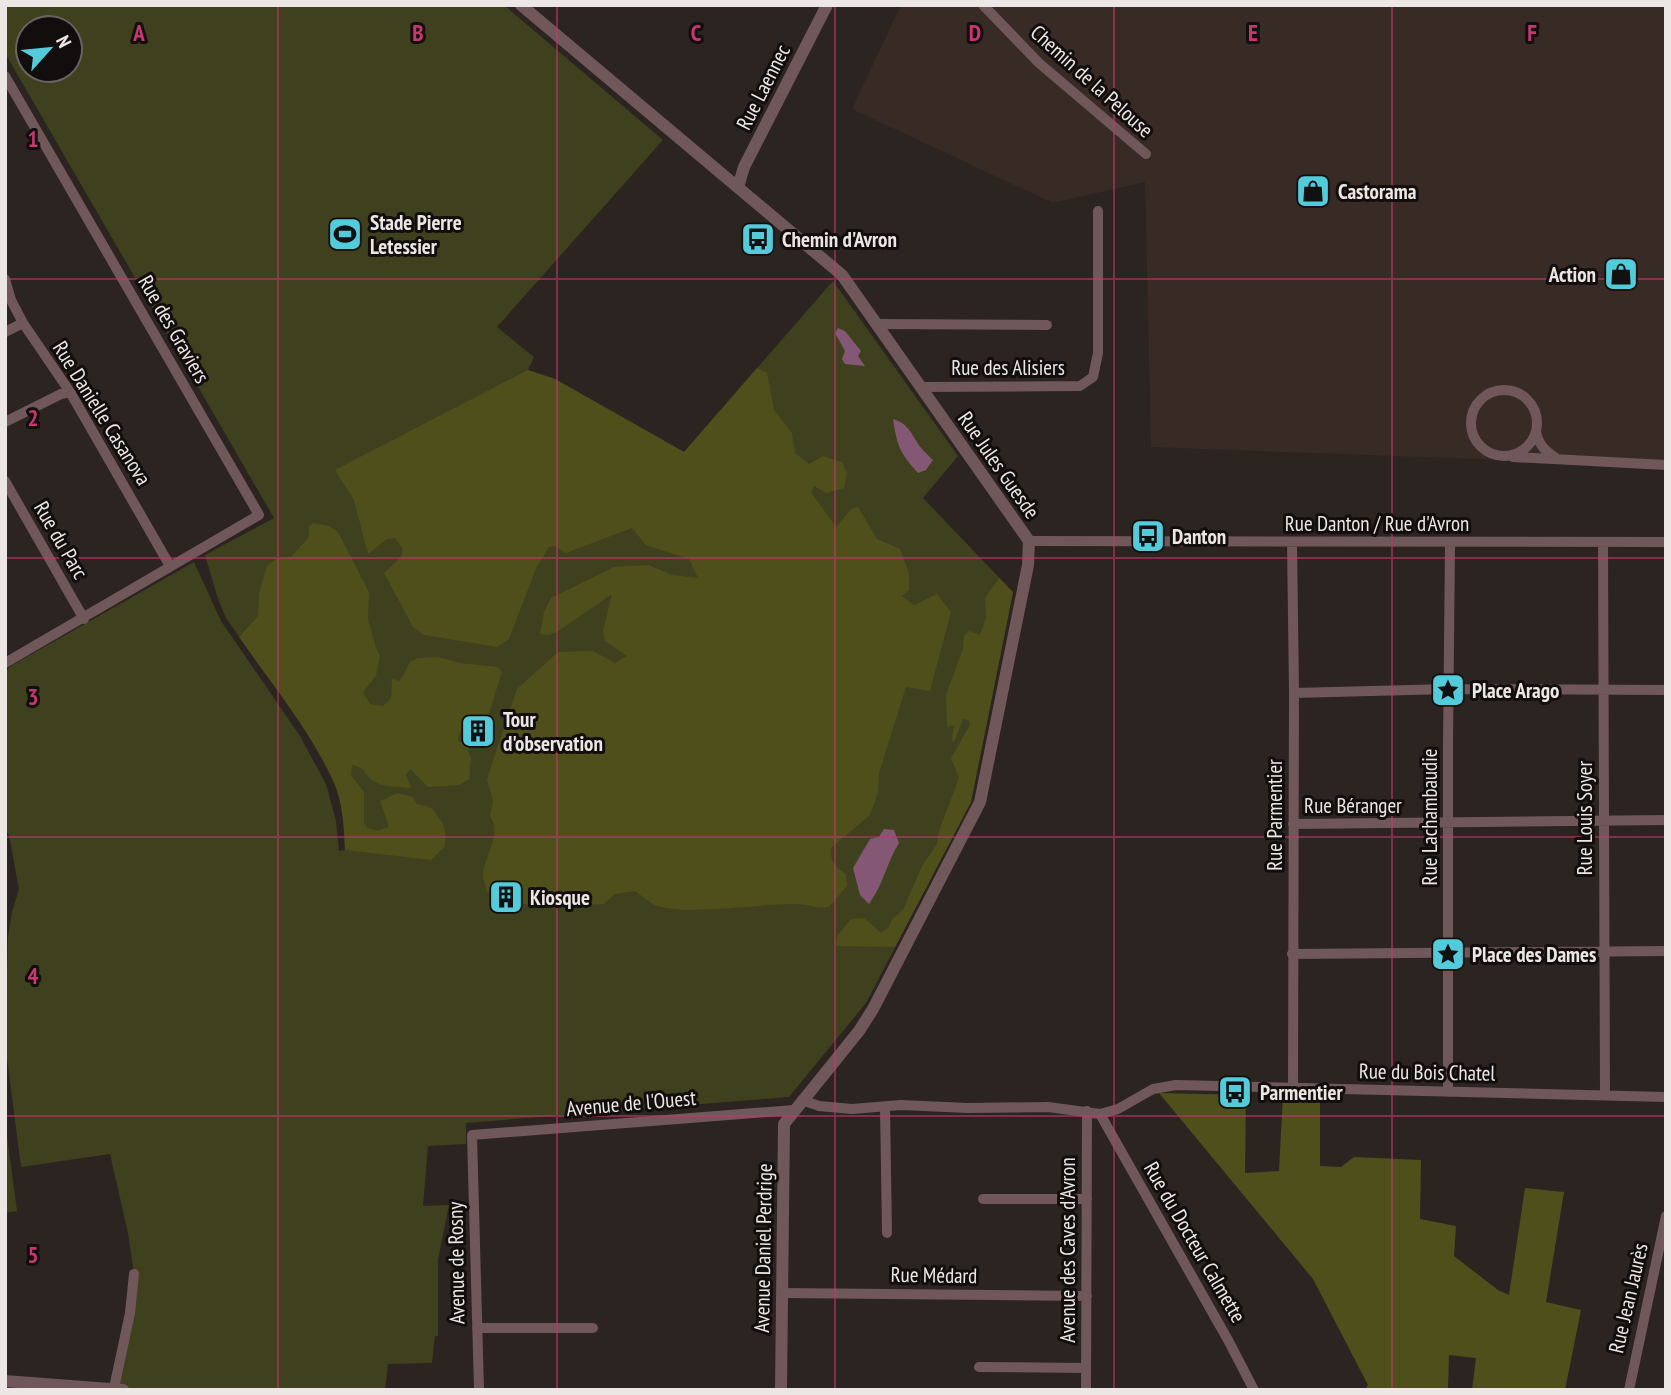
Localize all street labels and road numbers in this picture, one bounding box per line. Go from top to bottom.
street label: Chemin de la Pelouse [1025,19,1159,143]
street label: Rue Laennec [730,39,796,134]
street label: Rue des Graviers [132,270,216,388]
street label: Rue Danielle Casanova [47,336,157,490]
street label: Rue des Alisiers [951,354,1065,381]
street label: Rue Jules Guesde [952,406,1046,524]
street label: Rue du Parc [28,496,94,584]
street label: Rue Danton / Rue d'Avron [1285,510,1469,537]
street label: Rue Lachambaudie [1416,749,1443,885]
street label: Rue Parmentier [1261,759,1288,871]
street label: Rue Louis Soyer [1571,760,1598,875]
street label: Rue Béranger [1304,792,1402,819]
street label: Rue du Bois Chatel [1359,1057,1496,1087]
street label: Avenue de l'Ouest [565,1084,697,1122]
street label: Avenue des Caves d'Avron [1054,1157,1081,1343]
street label: Rue du Docteur Calmette [1138,1157,1252,1327]
street label: Avenue Daniel Perdrige [748,1163,778,1333]
street label: Avenue de Rosny [441,1202,471,1324]
street label: Rue Jean Jaurès [1602,1240,1654,1356]
street label: Rue Médard [890,1261,978,1289]

